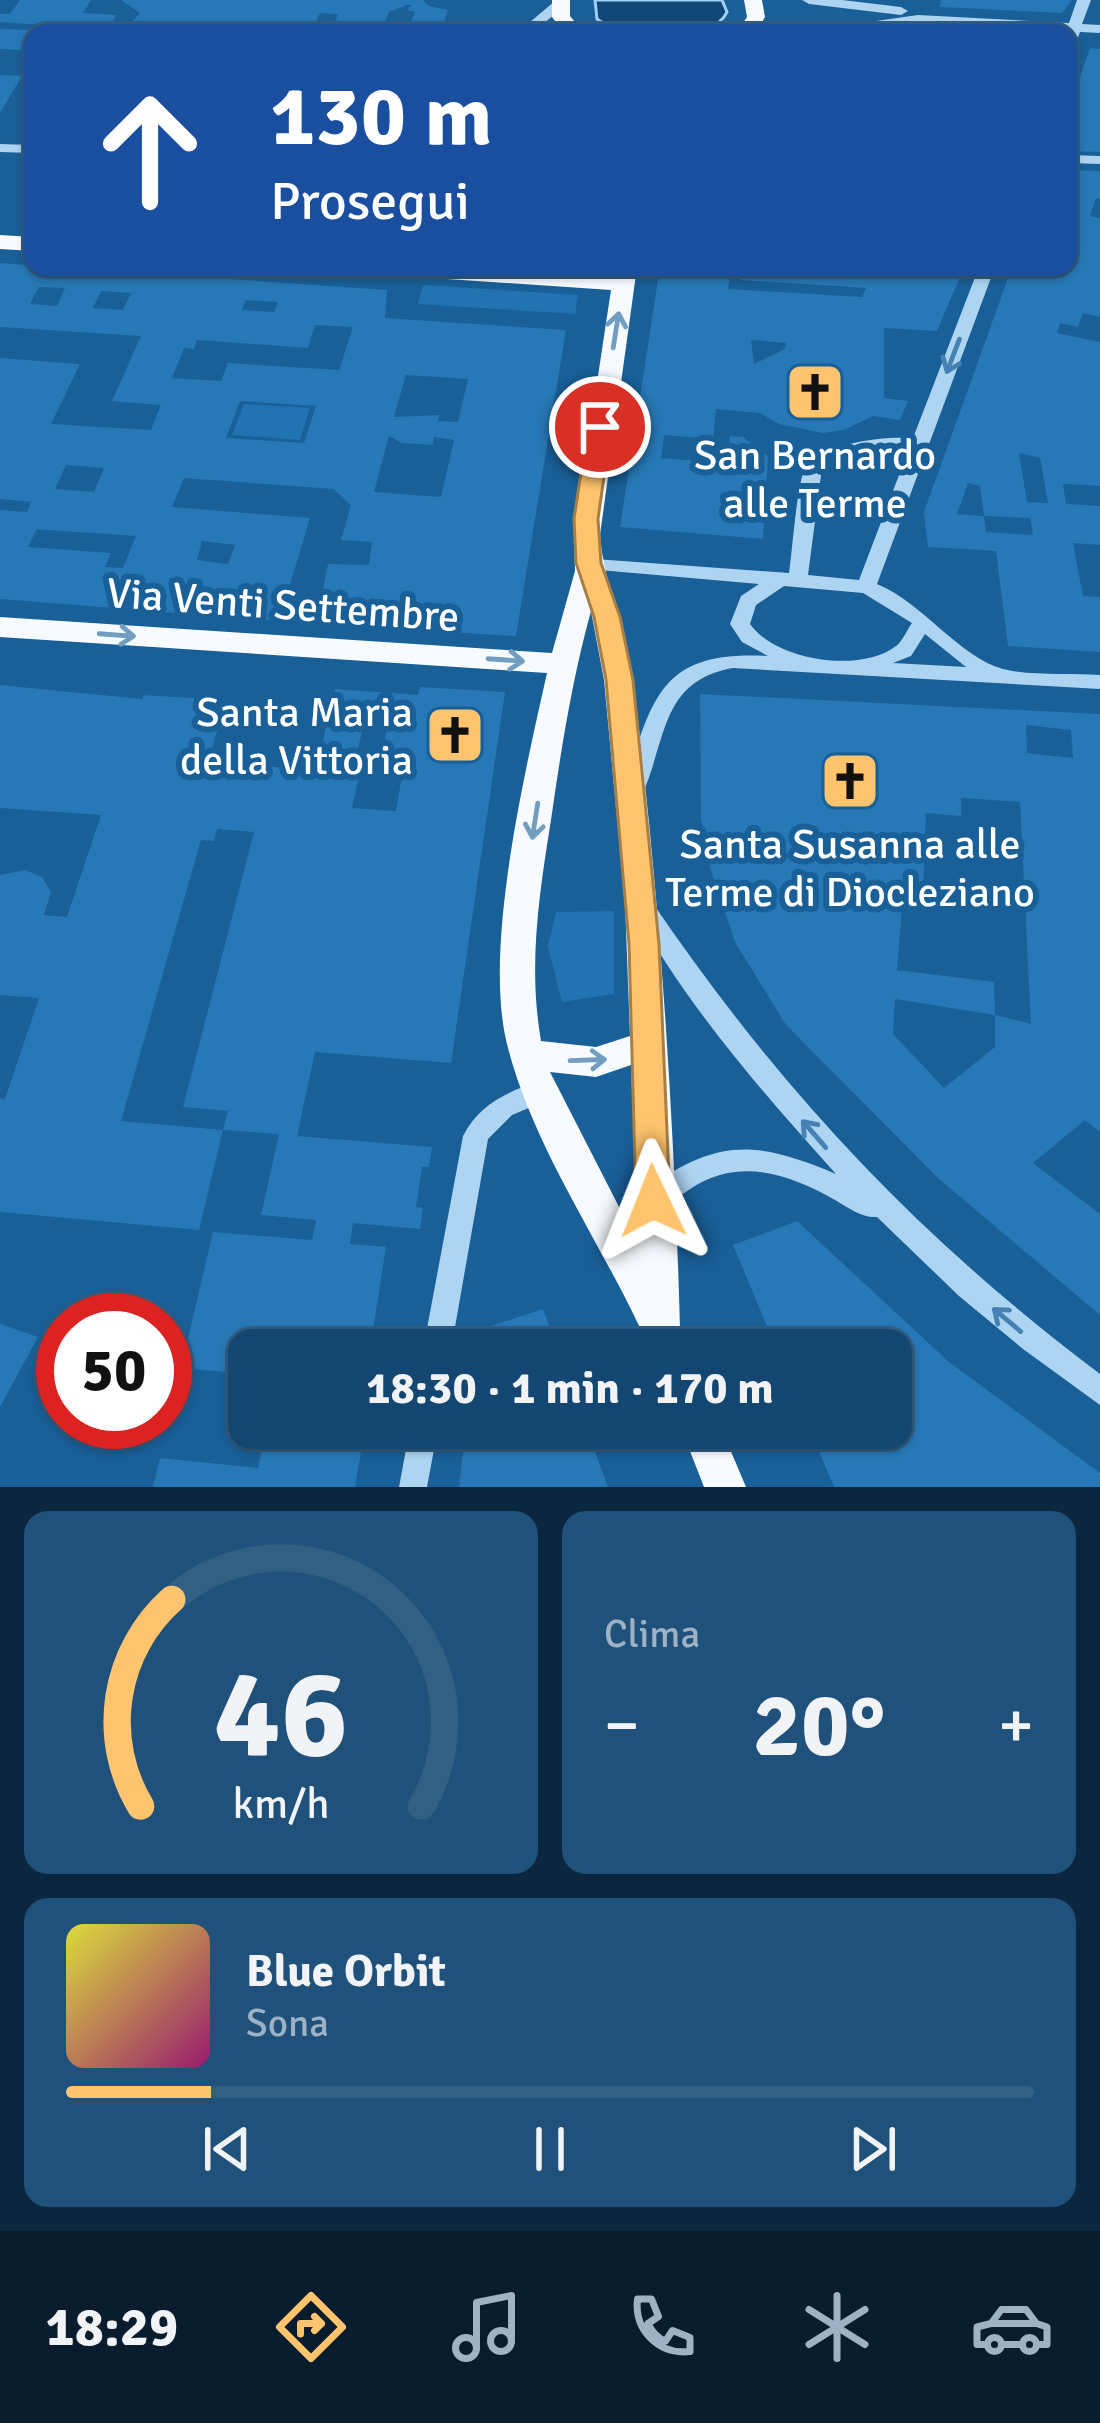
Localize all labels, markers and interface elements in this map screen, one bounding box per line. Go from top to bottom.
text: 130 m [270,65,492,169]
icon: ahead [72,72,228,228]
text: Prosegui [270,168,470,235]
one-way arrow [605,312,628,351]
one-way arrow [941,336,963,373]
church icon: San Bernardo alle Terme [784,361,846,423]
pin [549,376,651,478]
icon: arrive [567,394,633,460]
place label: San Bernardo alle Terme [694,430,936,529]
street label: Via Venti Settembre [105,568,461,643]
one-way arrow [97,624,136,647]
one-way arrow [486,649,525,672]
place label: Santa Maria della Vittoria [180,687,413,786]
church icon: Santa Maria della Vittoria [424,704,486,766]
church icon: Santa Susanna alle Terme di Diocleziano [819,750,881,812]
one-way arrow [522,801,545,840]
place label: Santa Susanna alle Terme di Diocleziano [665,819,1035,918]
one-way arrow [568,1048,607,1071]
one-way arrow [801,1119,828,1150]
position arrow [590,1138,716,1264]
speed limit sign: 50 [36,1293,192,1449]
one-way arrow [992,1307,1023,1335]
text: 18:30 · 1 min · 170 m [366,1361,774,1416]
text: Clima [604,1610,700,1658]
text: 46 [214,1638,348,1791]
text: 20° [752,1670,886,1781]
text: − [604,1685,640,1766]
text: + [998,1685,1034,1766]
text: km/h [232,1777,330,1830]
text: Blue Orbit [246,1944,446,1999]
text: Sona [246,1999,329,2047]
icon: previous [194,2116,260,2182]
icon: pause [517,2116,583,2182]
icon: next [840,2116,906,2182]
icon: directions [269,2285,353,2369]
icon: music [445,2285,529,2369]
icon: phone [620,2285,704,2369]
icon: climate [795,2285,879,2369]
icon: car [970,2285,1054,2369]
text: 18:29 [46,2294,178,2361]

